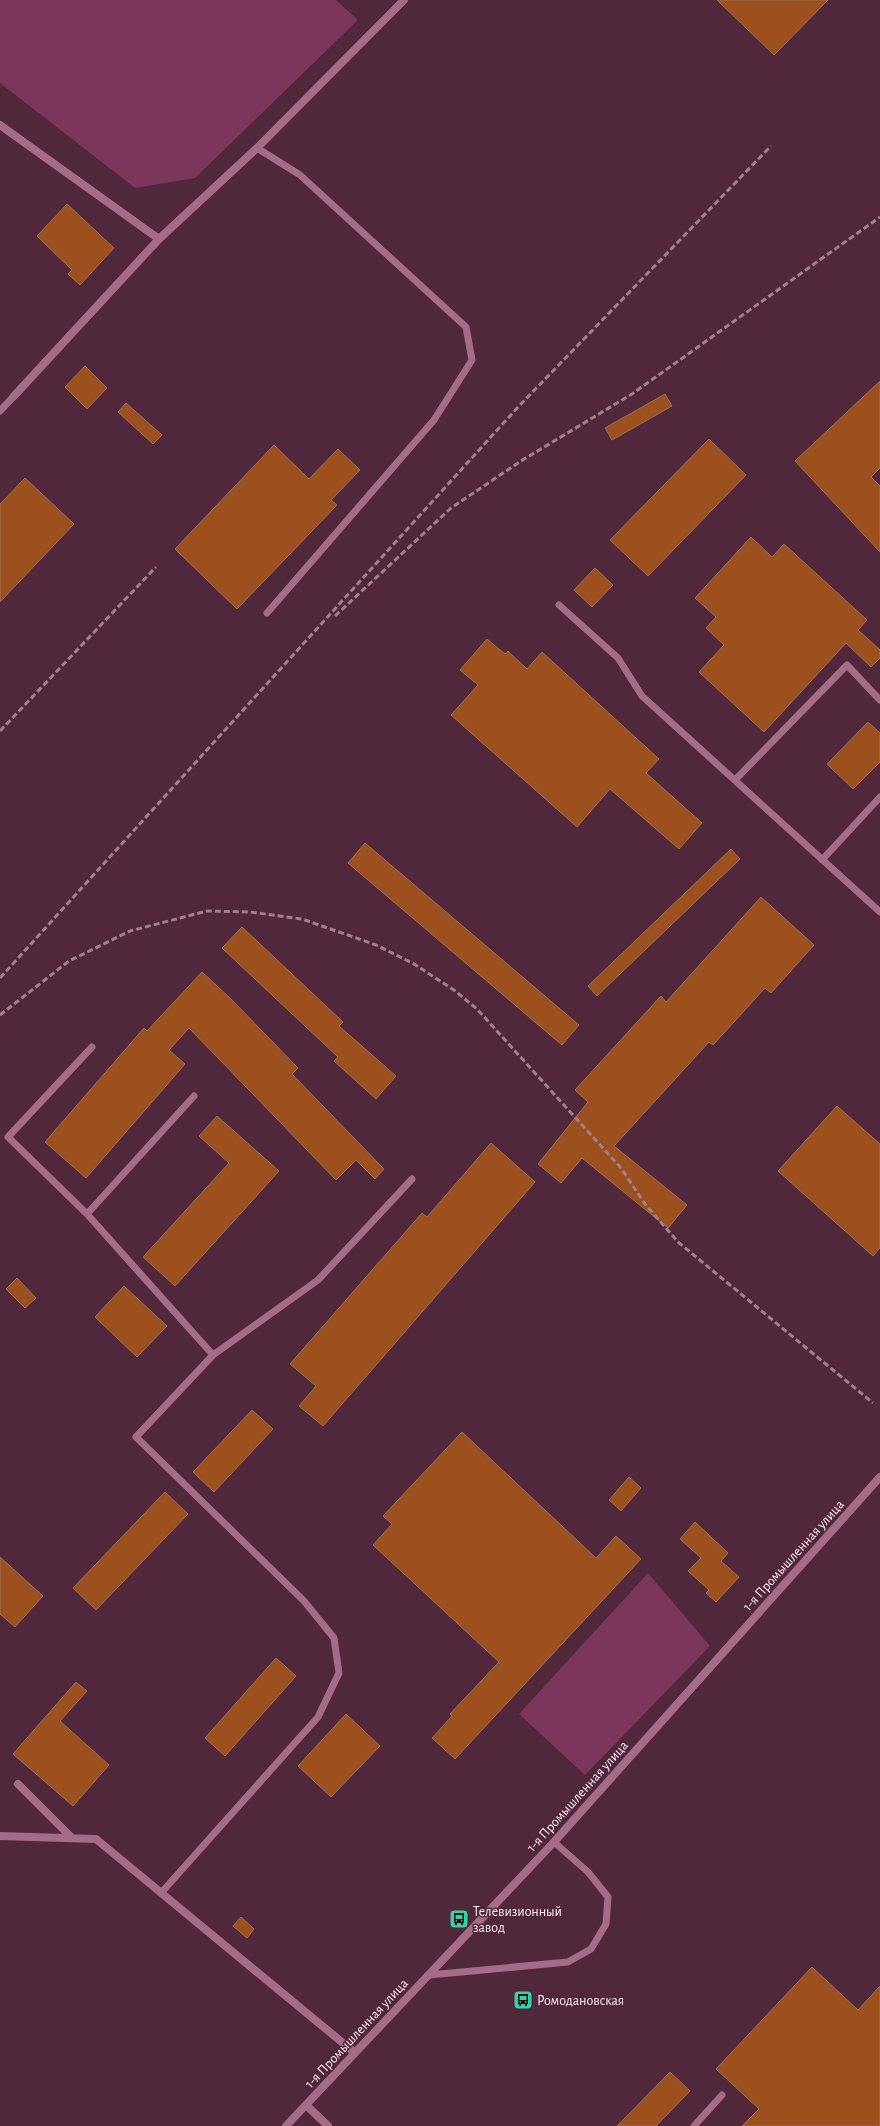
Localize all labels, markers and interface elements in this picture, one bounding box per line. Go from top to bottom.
street label: 1-я Промышленная улица [740,1497,848,1614]
street label: 1-я Промышленная улица [524,1738,632,1855]
place label: Телевизионный завод [473,1905,562,1935]
bus stop icon: Телевизионный завод [448,1908,470,1930]
street label: 1-я Промышленная улица [303,1976,411,2091]
bus stop icon: Ромодановская [512,1989,534,2011]
place label: Ромодановская [537,1994,624,2008]

